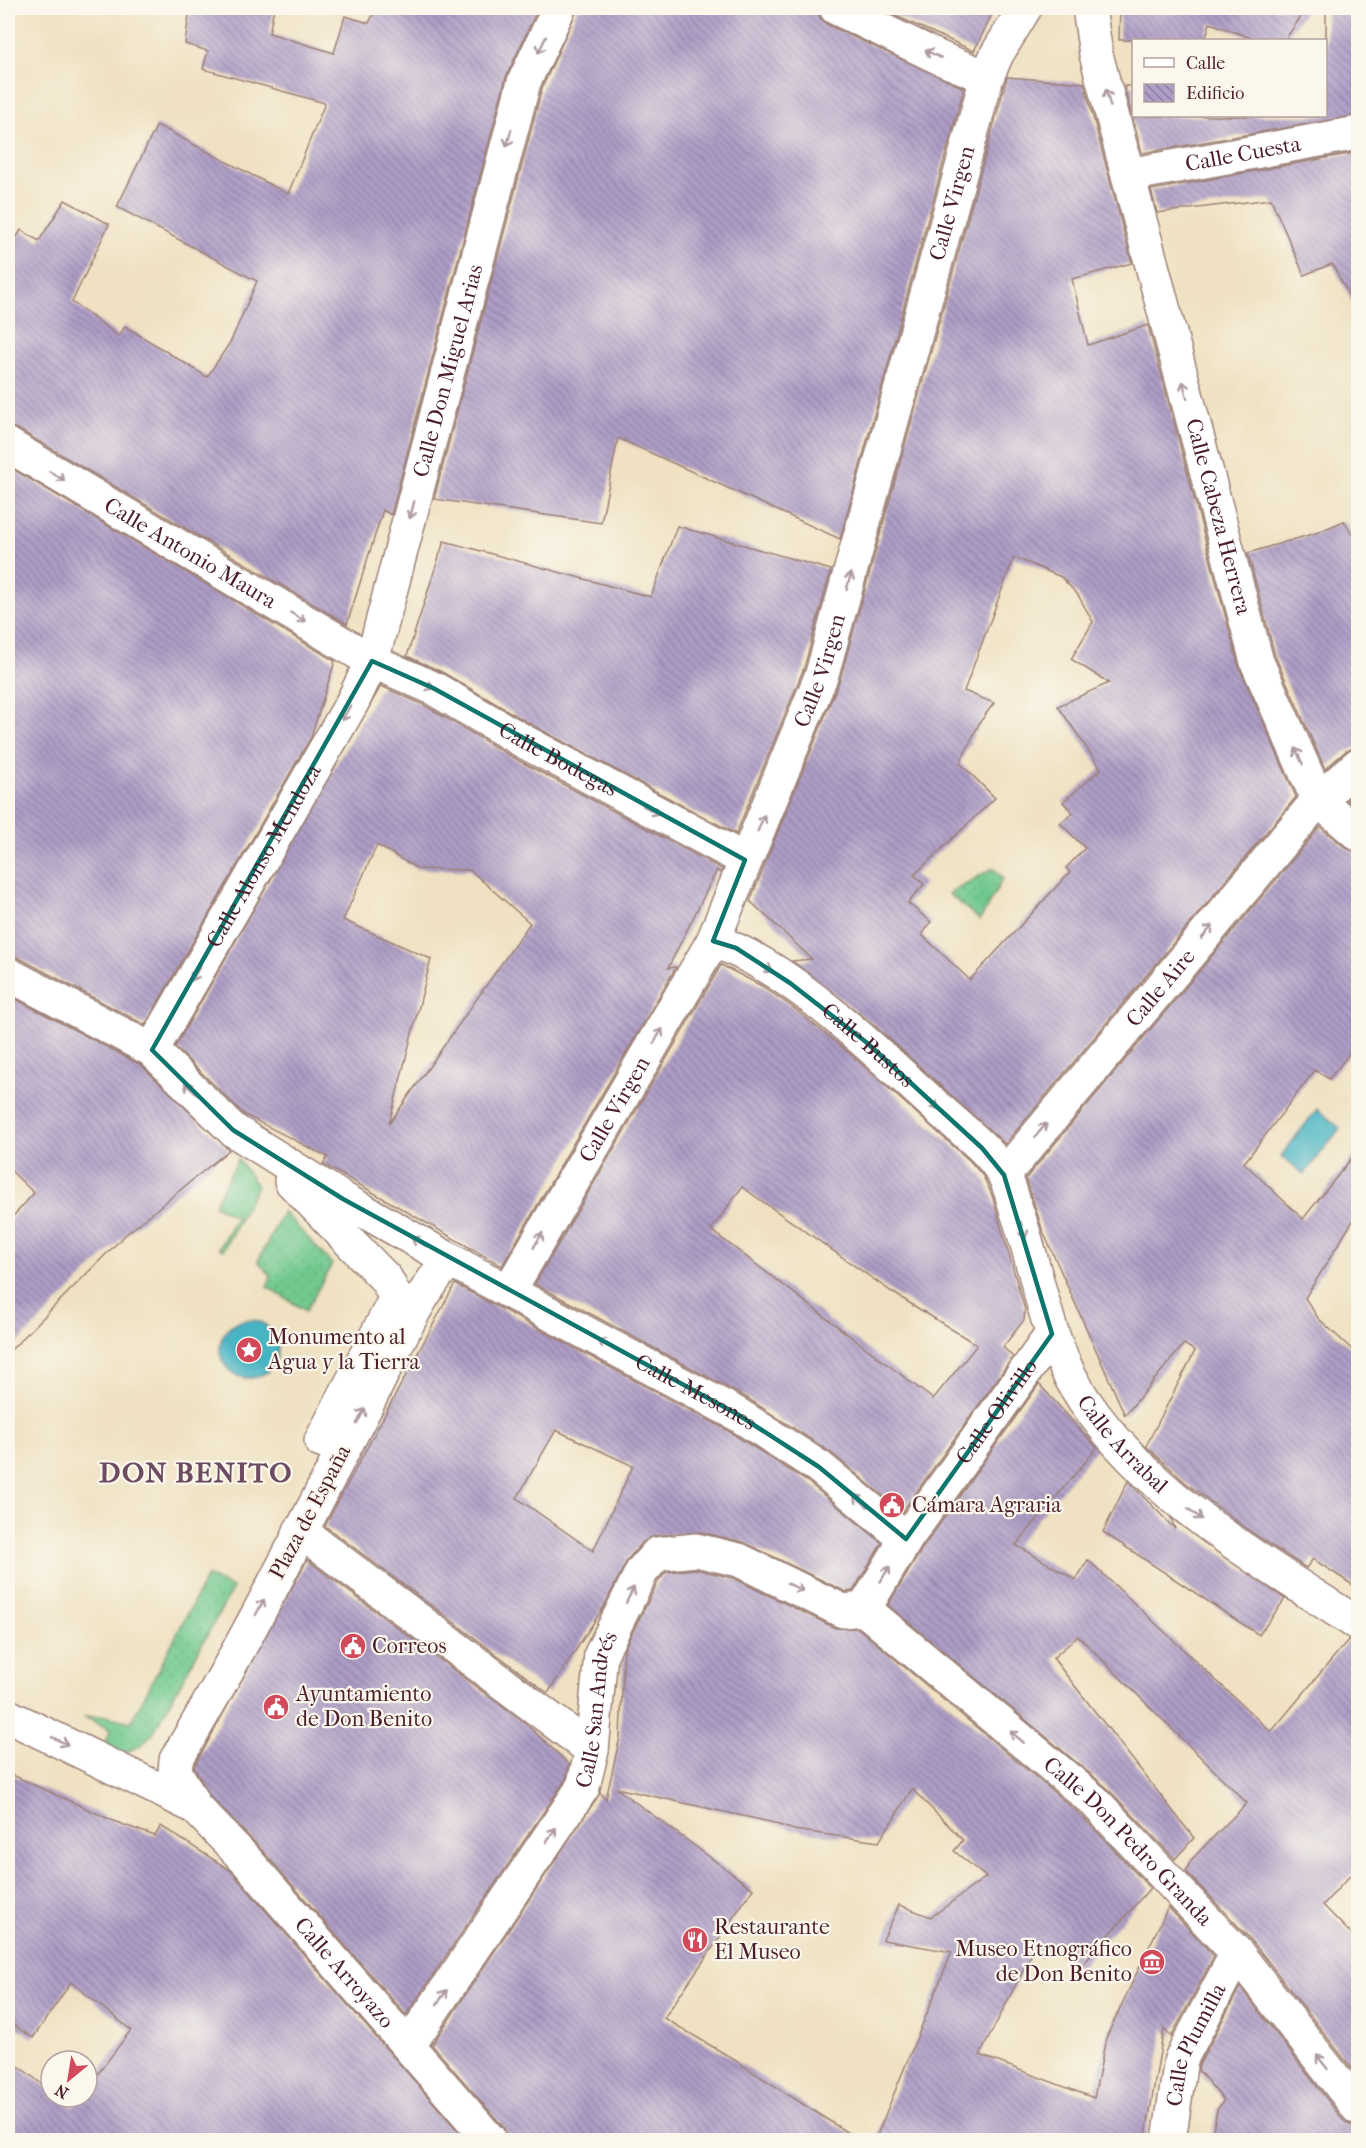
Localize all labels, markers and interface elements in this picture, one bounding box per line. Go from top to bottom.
one-way arrow [535,35,547,53]
legend [1132,39,1327,117]
one-way arrow [925,48,943,60]
text: Calle [1186,53,1225,74]
text: Edificio [1186,83,1244,104]
one-way arrow [1101,89,1113,108]
one-way arrow [502,128,514,147]
street label: Calle Cuesta [1183,131,1304,177]
street label: Calle Virgen [924,143,980,264]
street label: Calle Don Miguel Arias [408,262,489,480]
one-way arrow [1179,381,1191,400]
street label: Calle Cabeza Herrera [1180,416,1257,618]
one-way arrow [49,469,66,482]
street label: Calle Antonio Maura [100,492,282,615]
one-way arrow [405,500,417,519]
one-way arrow [844,572,855,591]
street label: Calle Virgen [789,611,851,731]
one-way arrow [289,612,306,624]
one-way arrow [416,680,434,691]
one-way arrow [340,704,352,721]
street label: Calle Bodegas [494,717,622,802]
one-way arrow [1293,748,1304,766]
street label: Calle Alonso Mendoza [201,759,327,952]
one-way arrow [642,805,660,816]
one-way arrow [756,814,767,833]
one-way arrow [1200,925,1214,940]
street label: Calle Aire [1121,944,1201,1032]
one-way arrow [756,961,773,973]
one-way arrow [190,964,202,981]
street label: Calle Bustos [816,998,920,1093]
one-way arrow [652,1028,664,1045]
street label: Calle Virgen [574,1052,656,1167]
one-way arrow [184,1081,199,1096]
one-way arrow [924,1096,939,1110]
one-way arrow [1034,1123,1048,1138]
one-way arrow [1018,1220,1029,1239]
one-way arrow [532,1232,544,1249]
one-way arrow [411,1236,428,1248]
place label: Monumento al Agua y la Tierra [267,1324,420,1375]
place icon: Monumento al Agua y la Tierra [234,1335,264,1365]
one-way arrow [598,1338,616,1349]
street label: Calle Mesones [631,1349,761,1436]
street label: Calle Olivillo [950,1354,1043,1469]
street label: Calle Arrabal [1072,1390,1173,1499]
one-way arrow [355,1408,367,1425]
street label: Plaza de España [264,1440,357,1584]
district label: DON BENITO [99,1456,293,1489]
public building icon: Cámara Agraria [877,1490,907,1520]
place label: Cámara Agraria [912,1492,1062,1518]
one-way arrow [853,1495,869,1508]
one-way arrow [1187,1508,1203,1521]
one-way arrow [879,1566,891,1583]
one-way arrow [786,1581,803,1593]
one-way arrow [625,1587,636,1605]
one-way arrow [254,1599,266,1616]
street label: Calle San Andrés [570,1627,623,1791]
public building icon: Correos [338,1631,368,1661]
place label: Correos [372,1633,447,1659]
place label: Ayuntamiento de Don Benito [295,1681,432,1732]
public building icon: Ayuntamiento de Don Benito [261,1692,291,1722]
one-way arrow [1009,1730,1025,1743]
one-way arrow [51,1736,69,1748]
street label: Calle Don Pedro Granda [1038,1751,1218,1932]
one-way arrow [545,1827,557,1844]
street label: Calle Arroyazo [289,1912,400,2034]
place label: Restaurante El Museo [714,1914,830,1965]
restaurant icon: Restaurante El Museo [680,1925,710,1955]
place label: Museo Etnográfico de Don Benito [955,1936,1132,1987]
museum icon: Museo Etnográfico de Don Benito [1137,1947,1167,1977]
street label: Calle Plumilla [1161,1978,1232,2108]
one-way arrow [436,1989,448,2006]
north arrow [39,2049,99,2109]
one-way arrow [1316,2054,1329,2070]
text: N [51,2080,72,2103]

